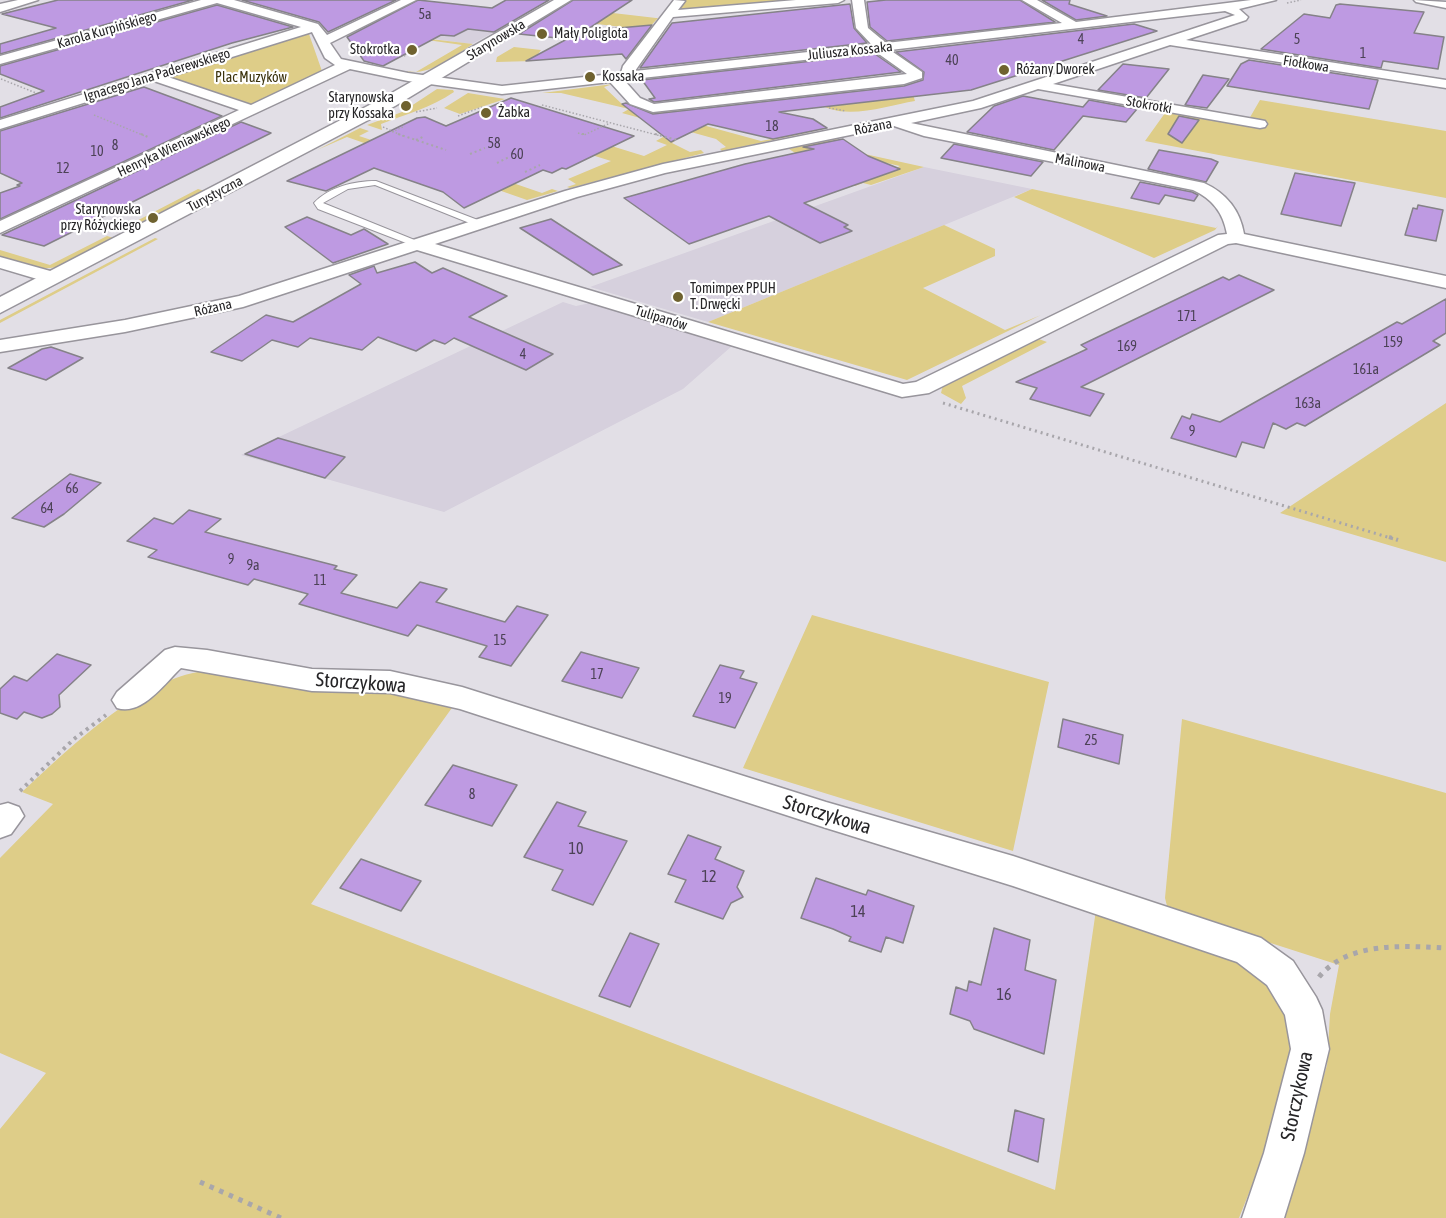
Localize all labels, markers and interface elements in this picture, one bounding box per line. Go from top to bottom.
house number: 5a [418,7,432,23]
street label: Karola Kurpińskiego [55,8,159,52]
street label: Starynowska [464,16,528,64]
place label: Mały Poliglota [554,26,628,42]
marker: Mały Poliglota [535,27,549,41]
house number: 4 [1078,32,1084,48]
house number: 5 [1294,32,1300,48]
street label: Juliusza Kossaka [807,38,893,64]
place label: Stokrotka [350,42,400,58]
marker: Stokrotka [405,43,419,57]
street label: Ignacego Jana Paderewskiego [82,45,232,105]
house number: 1 [1360,46,1366,62]
street label: Fiołkowa [1282,52,1330,76]
house number: 40 [945,53,959,69]
place label: Różany Dworek [1016,62,1095,78]
marker: Różany Dworek [997,63,1011,77]
place label: Kossaka [602,69,644,85]
park label: Plac Muzyków [215,70,287,86]
marker: Kossaka [583,70,597,84]
place label: Starynowska przy Kossaka [328,90,394,122]
street label: Stokrotki [1125,93,1173,117]
marker: Starynowska przy Kossaka [399,99,413,113]
place label: Żabka [498,105,530,121]
marker: Żabka [479,106,493,120]
street label: Henryka Wieniawskiego [115,113,233,181]
street label: Różana [853,115,893,139]
house number: 18 [765,119,779,135]
house number: 58 [487,136,501,152]
house number: 8 [112,138,118,154]
house number: 10 [90,144,104,160]
house number: 60 [510,147,524,163]
street label: Malinowa [1053,150,1107,176]
house number: 12 [56,161,70,177]
street label: Turystyczna [184,172,246,216]
place label: Starynowska przy Różyckiego [61,202,141,234]
marker: Starynowska przy Różyckiego [146,211,160,225]
place label: Tomimpex PPUH T. Drwęcki [690,281,776,314]
marker: Tomimpex PPUH T. Drwęcki [671,290,685,304]
street label: Różana [192,296,234,320]
street label: Tulipanów [633,302,689,334]
house number: 171 [1177,309,1197,325]
house number: 159 [1383,335,1403,351]
house number: 169 [1117,339,1137,355]
house number: 4 [520,347,526,363]
house number: 161a [1353,362,1379,378]
house number: 163a [1295,396,1321,412]
house number: 9 [1189,424,1195,440]
house number: 66 [65,481,79,497]
house number: 64 [40,501,54,517]
house number: 9 [228,552,234,568]
house number: 9a [246,558,260,574]
house number: 11 [313,573,327,589]
house number: 15 [493,633,507,649]
house number: 17 [590,667,604,683]
street label: Storczykowa [315,668,407,698]
house number: 19 [718,691,732,707]
house number: 25 [1084,733,1098,749]
house number: 8 [469,787,475,803]
street label: Storczykowa [780,790,874,840]
house number: 10 [568,839,584,859]
house number: 12 [701,867,717,887]
house number: 14 [850,902,866,922]
house number: 16 [996,985,1012,1005]
street label: Storczykowa [1276,1049,1318,1143]

